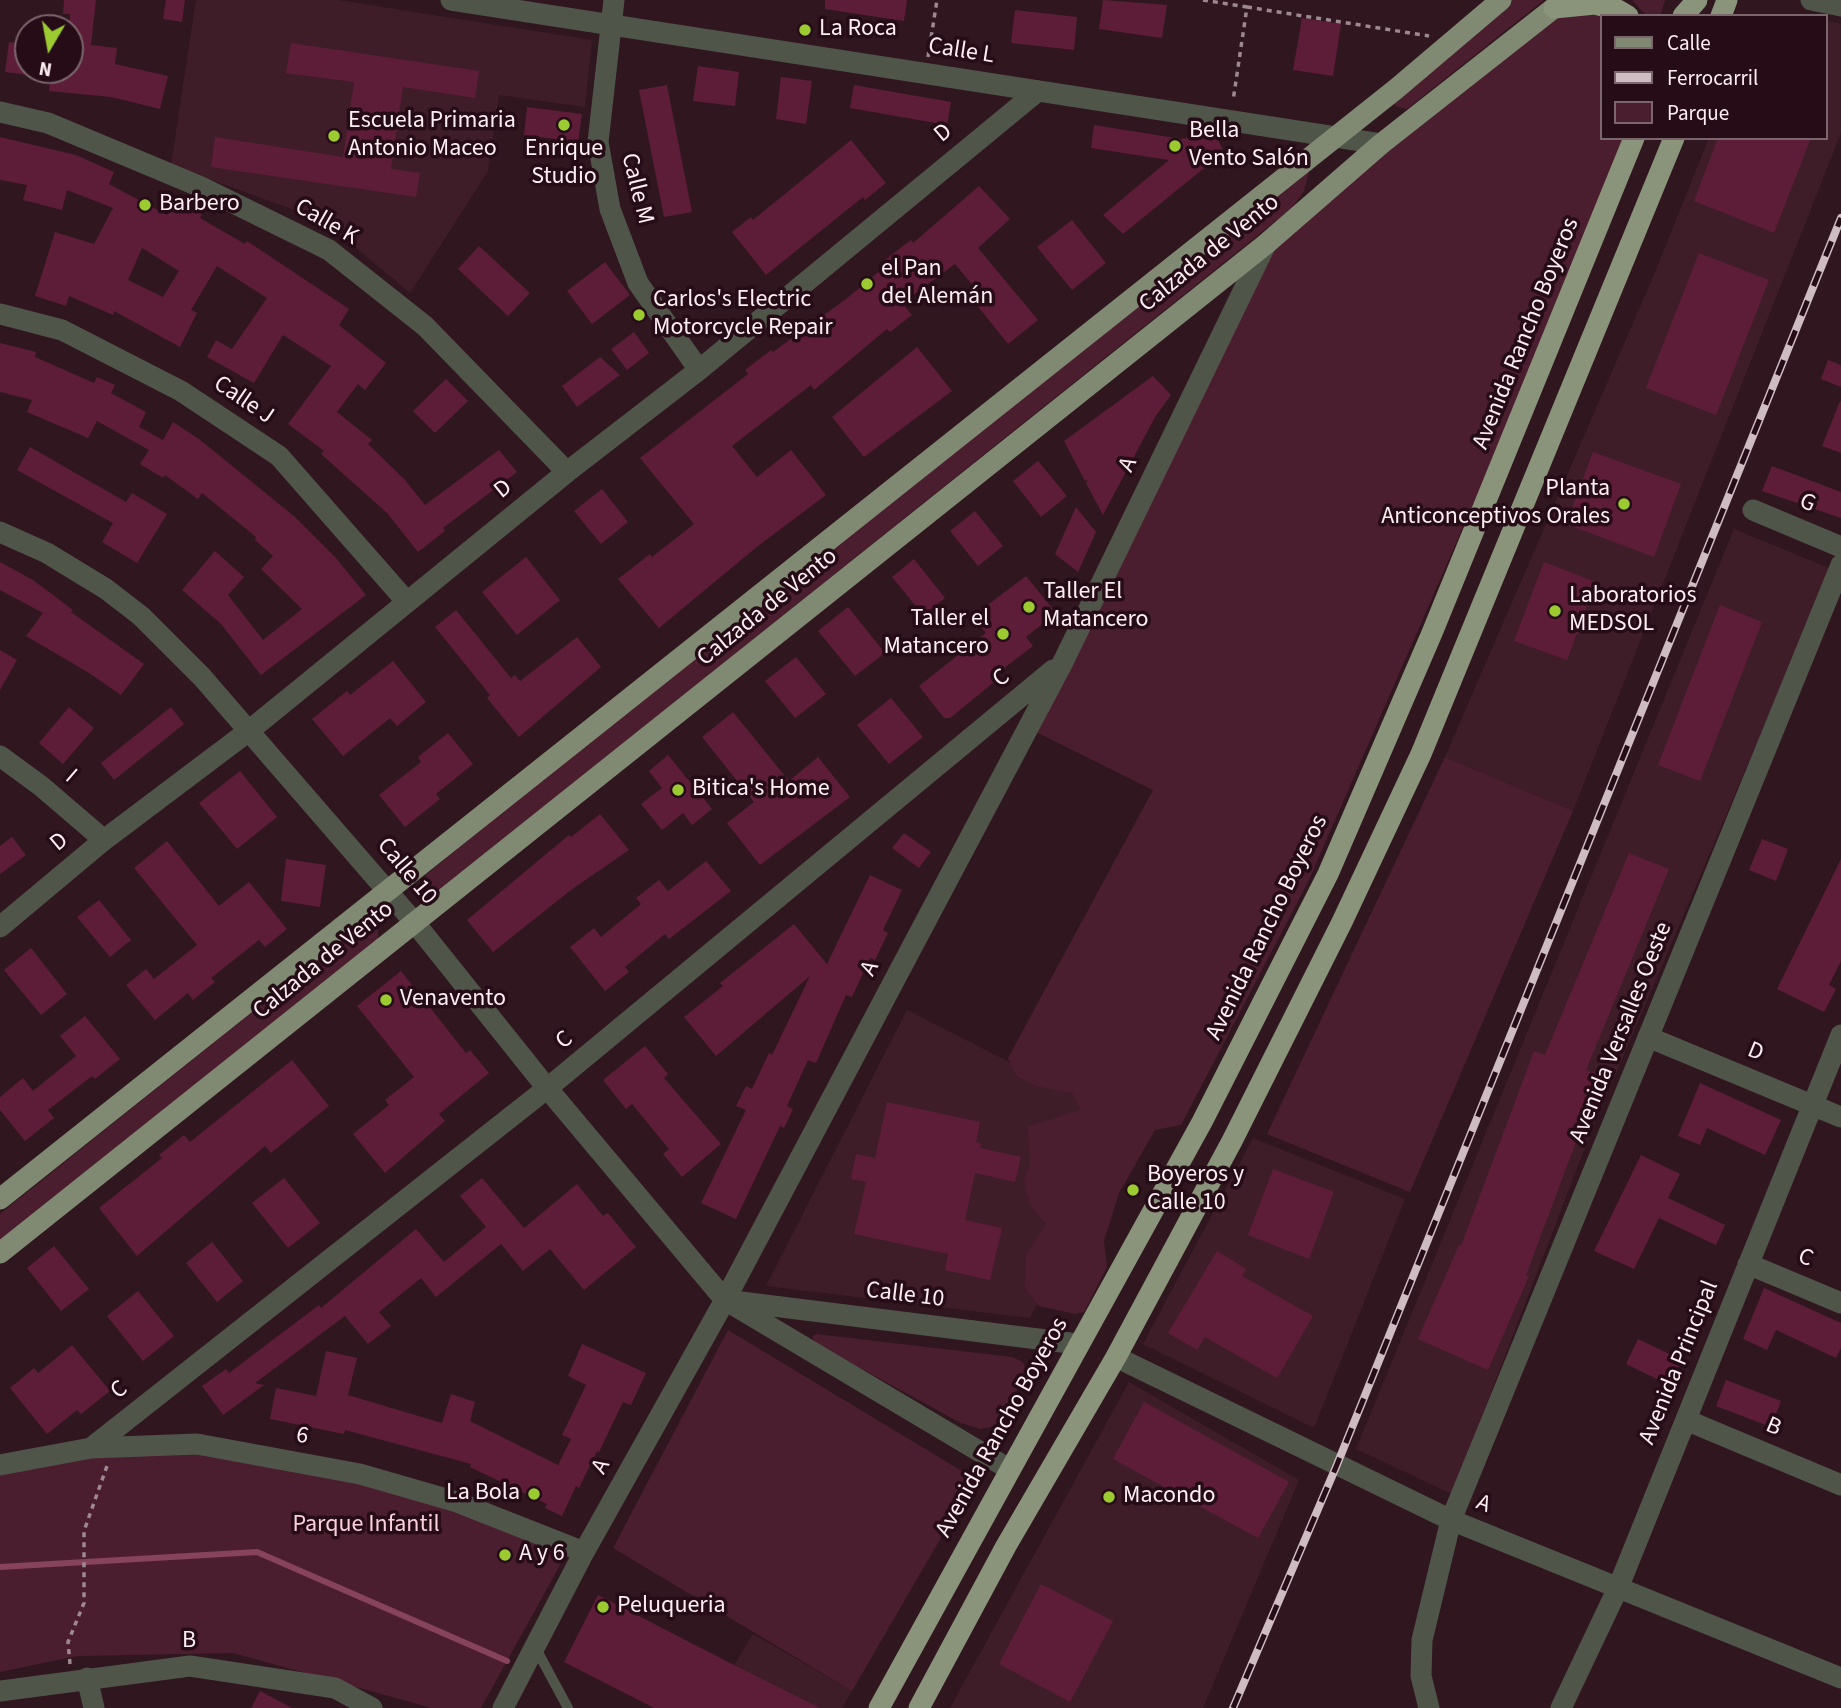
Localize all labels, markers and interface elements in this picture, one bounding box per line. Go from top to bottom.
north arrow [14,14,84,84]
legend [1600,14,1827,140]
place label: La Roca [819,16,897,44]
marker: La Roca [797,22,813,38]
text: Calle [1667,28,1711,58]
street label: Calle L [926,33,996,71]
text: N [37,54,54,83]
text: Ferrocarril [1667,63,1758,93]
text: Parque [1667,98,1729,128]
place label: Escuela Primaria Antonio Maceo [348,108,516,164]
marker: Enrique Studio [556,117,572,133]
street label: D [929,118,959,150]
place label: Bella Vento Salón [1189,118,1309,174]
marker: Escuela Primaria Antonio Maceo [326,128,342,144]
place label: Enrique Studio [525,136,603,192]
marker: Bella Vento Salón [1167,138,1183,154]
street label: Calle M [613,150,659,228]
street label: Calzada de Vento [1134,189,1286,319]
place label: Barbero [159,191,240,219]
street label: Calle K [289,193,363,253]
marker: Barbero [137,197,153,213]
street label: Avenida Rancho Boyeros [1467,214,1587,454]
place label: el Pan del Alemán [881,256,993,312]
marker: el Pan del Alemán [859,276,875,292]
place label: Carlos's Electric Motorcycle Repair [653,287,833,343]
marker: Carlos's Electric Motorcycle Repair [631,307,647,323]
street label: Calle J [207,371,279,431]
street label: A [1113,453,1145,477]
street label: D [489,474,519,506]
place label: Planta Anticonceptivos Orales [1381,476,1610,532]
street label: G [1795,488,1819,520]
marker: Planta Anticonceptivos Orales [1616,496,1632,512]
street label: Calzada de Vento [692,543,844,673]
place label: Taller El Matancero [1043,579,1148,635]
place label: Laboratorios MEDSOL [1569,583,1697,639]
marker: Taller El Matancero [1021,599,1037,615]
marker: Laboratorios MEDSOL [1547,603,1563,619]
place label: Taller el Matancero [884,606,989,662]
marker: Taller el Matancero [995,626,1011,642]
street label: C [987,664,1017,694]
street label: I [58,764,82,790]
place label: Bitica's Home [692,776,830,804]
marker: Bitica's Home [670,782,686,798]
street label: Avenida Rancho Boyeros [1201,811,1335,1045]
street label: D [45,827,75,859]
street label: Calle 10 [370,833,442,911]
street label: Calzada de Vento [248,896,400,1026]
street label: Avenida Versalles Oeste [1565,918,1679,1148]
street label: A [855,956,887,982]
place label: Venavento [400,986,506,1014]
marker: Venavento [378,992,394,1008]
street label: C [550,1026,580,1056]
street label: D [1743,1037,1767,1069]
place label: Boyeros y Calle 10 [1147,1162,1244,1218]
marker: Boyeros y Calle 10 [1125,1182,1141,1198]
street label: C [1793,1243,1817,1275]
street label: Calle 10 [864,1277,946,1315]
street label: Avenida Principal [1634,1277,1726,1449]
street label: Avenida Rancho Boyeros [931,1313,1075,1543]
street label: C [106,1375,134,1407]
street label: B [1761,1412,1785,1444]
street label: 6 [293,1422,311,1452]
street label: A [586,1454,618,1480]
place label: La Bola [446,1480,520,1508]
place label: Macondo [1123,1483,1215,1511]
marker: La Bola [526,1486,542,1502]
marker: Macondo [1101,1489,1117,1505]
street label: A [1472,1489,1494,1521]
park label: Parque Infantil [292,1512,440,1540]
place label: A y 6 [519,1541,565,1569]
marker: A y 6 [497,1547,513,1563]
place label: Peluqueria [617,1593,726,1621]
marker: Peluqueria [595,1599,611,1615]
street label: B [182,1628,196,1656]

